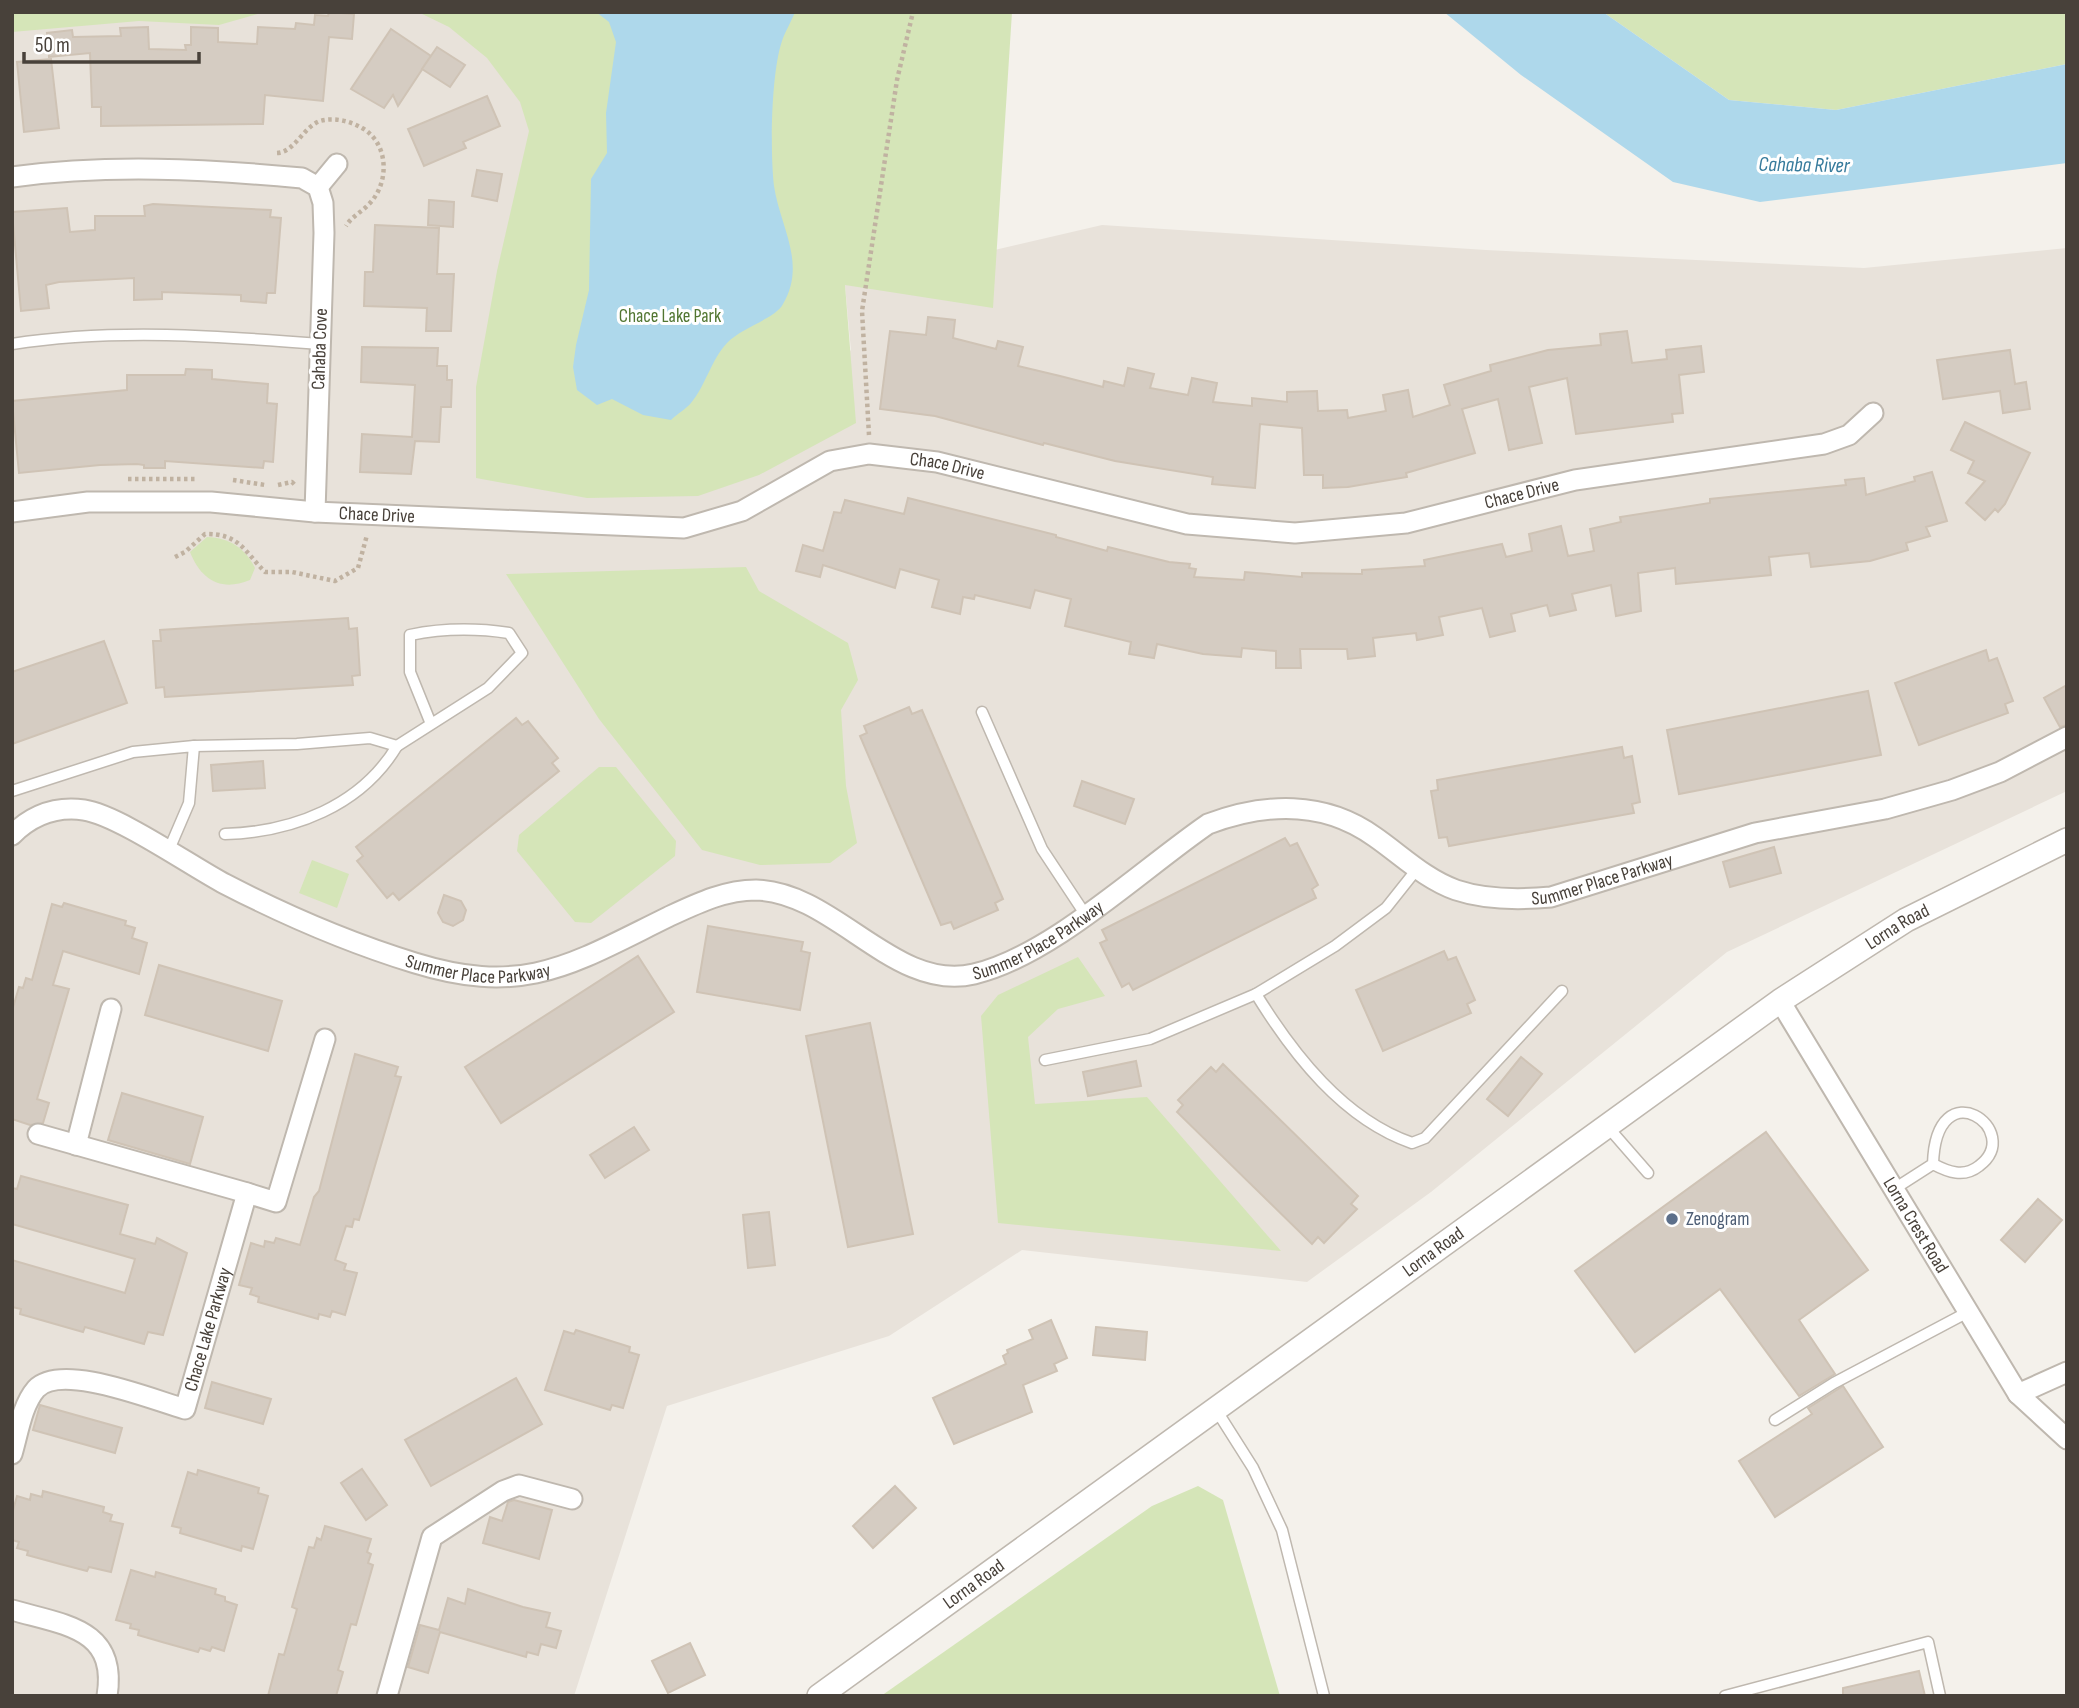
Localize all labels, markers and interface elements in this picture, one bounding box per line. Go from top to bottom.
scale bar [24,21,200,65]
text: 50 m [35,33,70,58]
water label: Cahaba River [1758,152,1851,178]
park label: Chace Lake Park [619,305,722,328]
street label: Cahaba Cove [307,308,333,390]
street label: Chace Drive [909,447,987,485]
street label: Chace Drive [1482,473,1561,514]
street label: Chace Drive [338,502,415,528]
street label: Summer Place Parkway [1531,848,1676,910]
street label: Summer Place Parkway [970,895,1108,985]
street label: Lorna Road [1861,899,1933,955]
street label: Summer Place Parkway [403,949,554,989]
street label: Lorna Crest Road [1878,1173,1954,1277]
place label: Zenogram [1686,1208,1749,1231]
marker: Zenogram [1664,1211,1680,1227]
street label: Lorna Road [1398,1222,1468,1282]
street label: Chace Lake Parkway [179,1264,237,1394]
street label: Lorna Road [939,1554,1009,1614]

